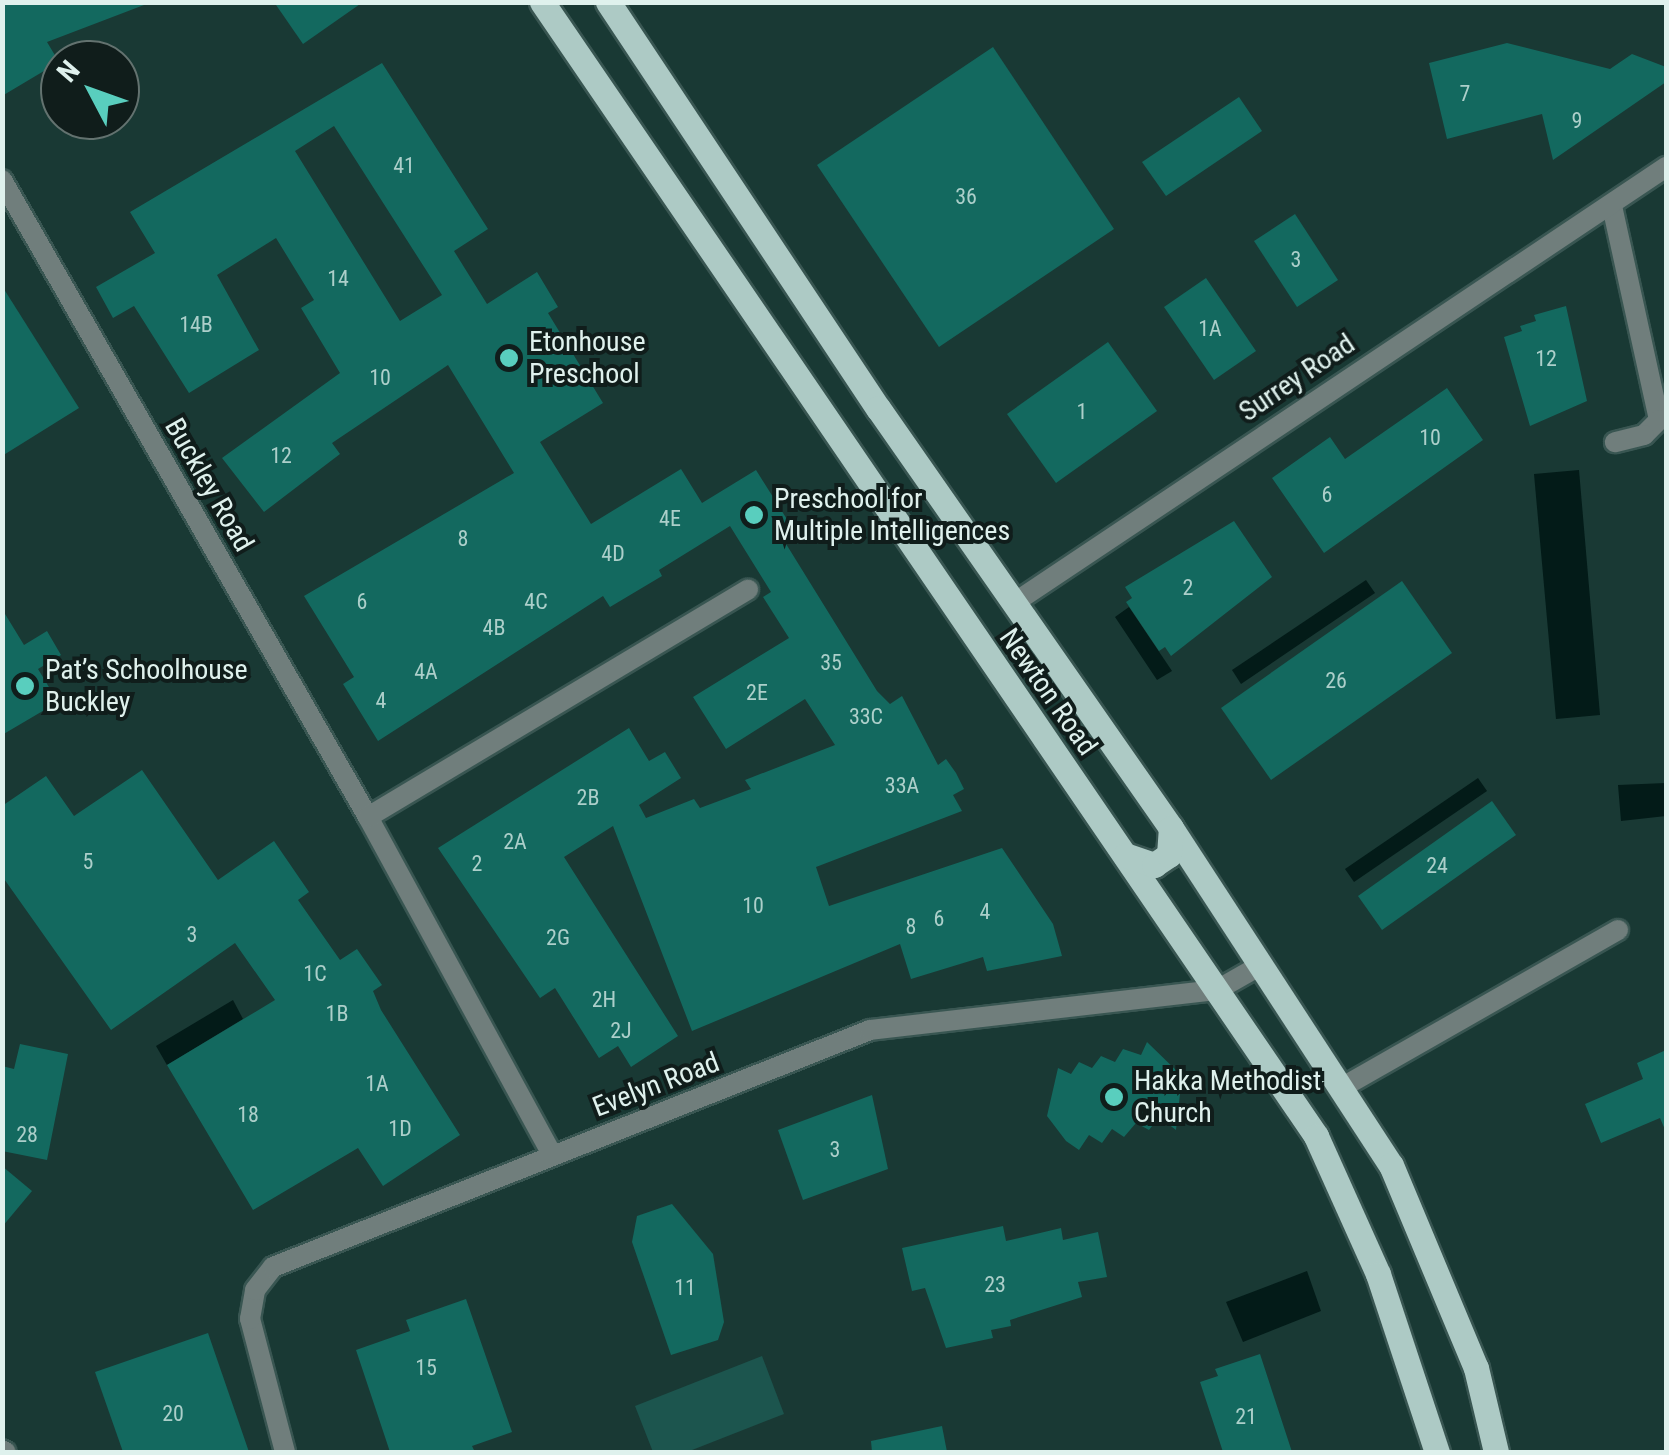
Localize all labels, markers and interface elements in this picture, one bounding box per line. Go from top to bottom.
north arrow [40,40,140,140]
text: N [50,54,87,89]
house number: 7 [1460,81,1470,107]
house number: 9 [1572,108,1582,134]
house number: 41 [393,153,415,179]
house number: 36 [955,184,977,210]
house number: 3 [1291,247,1301,273]
house number: 14 [327,266,349,292]
house number: 14B [179,312,213,338]
house number: 1A [1198,316,1222,342]
place label: Etonhouse Preschool [529,325,646,391]
street label: Surrey Road [1233,327,1361,429]
house number: 12 [1535,346,1557,372]
marker: Etonhouse Preschool [498,347,520,369]
house number: 10 [369,365,391,391]
house number: 1 [1077,399,1087,425]
street label: Buckley Road [157,412,261,558]
house number: 10 [1419,425,1441,451]
house number: 12 [270,443,292,469]
place label: Preschool for Multiple Intelligences [774,482,1010,548]
house number: 6 [1322,482,1332,508]
marker: Preschool for Multiple Intelligences [743,504,765,526]
house number: 4E [659,506,681,532]
house number: 8 [458,526,468,552]
house number: 4D [601,541,625,567]
house number: 2 [1183,575,1193,601]
house number: 6 [357,589,367,615]
house number: 4C [524,589,548,615]
house number: 4B [483,615,505,641]
street label: Newton Road [992,622,1104,762]
house number: 35 [820,650,842,676]
place label: Pat’s Schoolhouse Buckley [45,653,248,719]
house number: 4A [414,659,438,685]
house number: 26 [1325,668,1347,694]
marker: Pat’s Schoolhouse Buckley [14,675,36,697]
house number: 2E [746,680,768,706]
house number: 4 [376,688,386,714]
house number: 33C [849,704,883,730]
house number: 33A [885,773,919,799]
house number: 2B [577,785,599,811]
house number: 2A [503,829,527,855]
house number: 5 [83,849,93,875]
house number: 2 [472,851,482,877]
house number: 24 [1426,853,1448,879]
house number: 10 [742,893,764,919]
house number: 4 [980,899,990,925]
house number: 6 [934,906,944,932]
house number: 8 [906,914,916,940]
house number: 3 [187,922,197,948]
house number: 2G [546,925,570,951]
house number: 1C [303,961,327,987]
house number: 2H [592,987,616,1013]
house number: 1B [326,1001,348,1027]
house number: 2J [610,1018,632,1044]
street label: Evelyn Road [588,1046,724,1124]
place label: Hakka Methodist Church [1134,1064,1321,1130]
house number: 1A [365,1071,389,1097]
marker: Hakka Methodist Church [1103,1086,1125,1108]
house number: 18 [237,1102,259,1128]
house number: 1D [388,1116,412,1142]
house number: 28 [16,1122,38,1148]
house number: 3 [830,1137,840,1163]
house number: 23 [984,1272,1006,1298]
house number: 11 [674,1275,696,1301]
house number: 15 [415,1355,437,1381]
house number: 20 [162,1401,184,1427]
house number: 21 [1235,1404,1257,1430]

